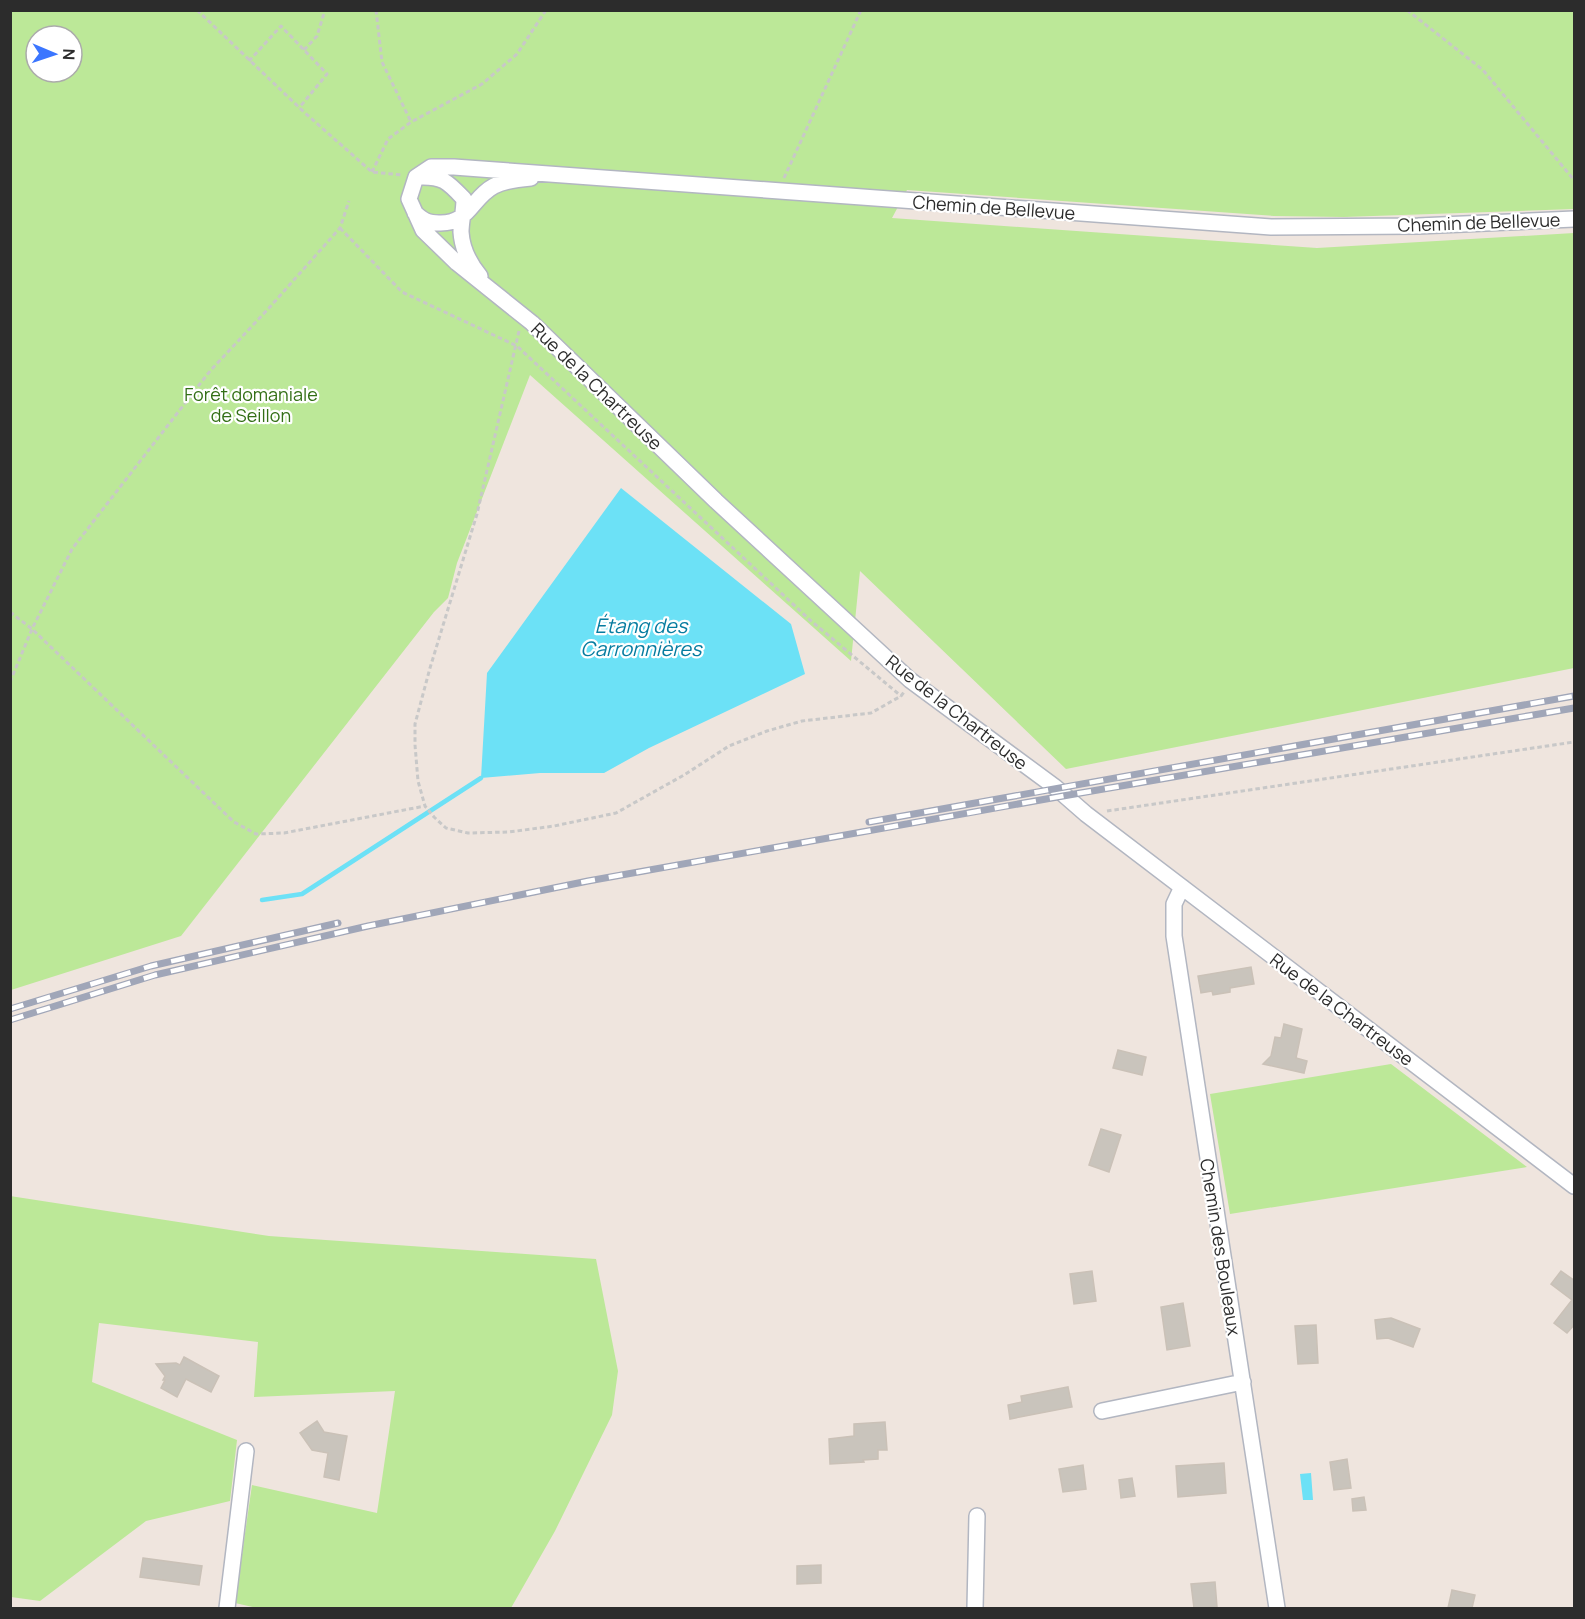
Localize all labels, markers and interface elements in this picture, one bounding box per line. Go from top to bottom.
north arrow [24,24,84,84]
text: N [58,48,80,61]
street label: Chemin de Bellevue [912,189,1076,225]
street label: Chemin de Bellevue [1397,207,1561,237]
street label: Rue de la Chartreuse [526,317,668,455]
park label: Forêt domaniale de Seillon [184,382,318,427]
water label: Étang des Carronnières [581,612,703,662]
street label: Rue de la Chartreuse [881,649,1033,775]
street label: Rue de la Chartreuse [1265,947,1419,1071]
street label: Chemin des Bouleaux [1195,1157,1247,1338]

